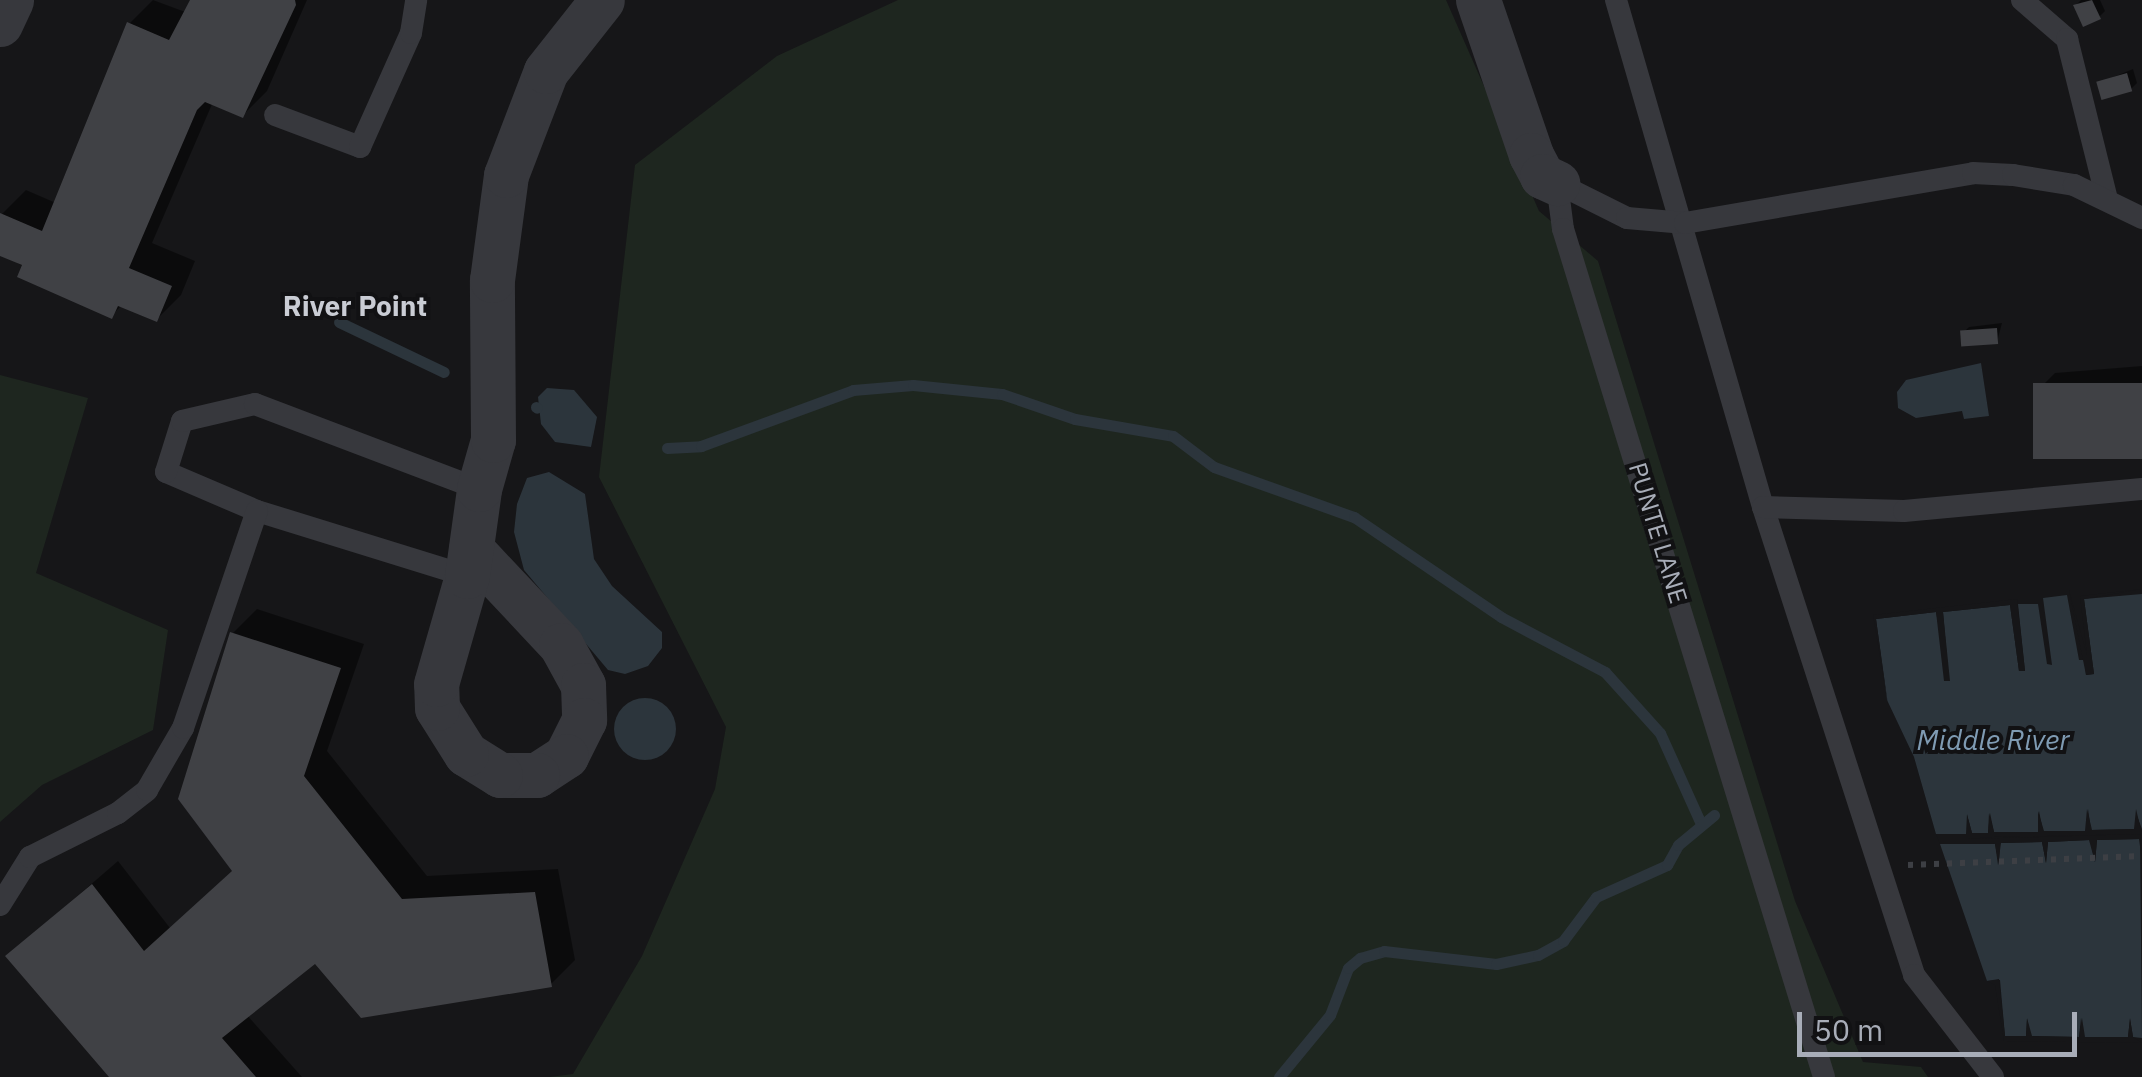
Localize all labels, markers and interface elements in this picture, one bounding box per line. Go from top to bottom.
district label: River Point [283,289,427,323]
street label: PUNTE LANE [1622,459,1694,607]
water label: Middle River [1917,723,2069,757]
scale bar [1802,992,2082,1054]
text: 50 m [1814,1010,1883,1049]

